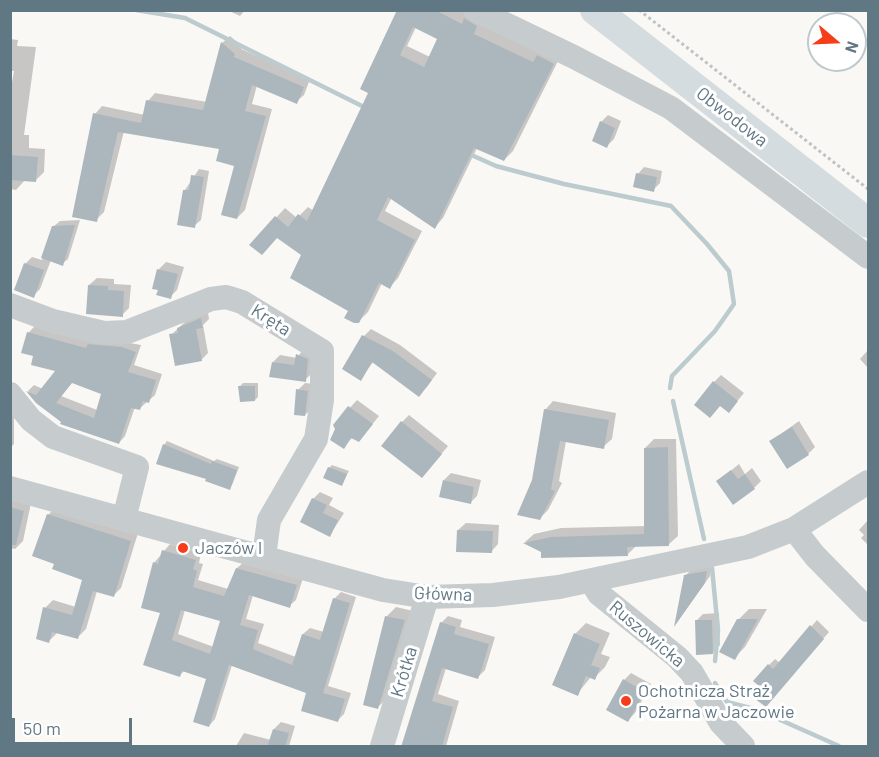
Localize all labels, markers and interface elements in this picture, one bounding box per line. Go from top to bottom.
north arrow [807,12,867,72]
text: N [842,39,863,55]
street label: Obwodowa [692,82,772,152]
street label: Kręta [247,300,295,340]
place label: Jaczów I [195,537,263,559]
marker: Jaczów I [176,541,190,555]
street label: Główna [413,582,473,606]
street label: Ruszowicka [605,596,689,672]
street label: Krótka [386,644,422,700]
place label: Ochotnicza Straż Pożarna w Jaczowie [638,680,795,722]
marker: Ochotnicza Straż Pożarna w Jaczowie [619,694,633,708]
scale bar [15,706,135,744]
text: 50 m [23,717,61,739]

